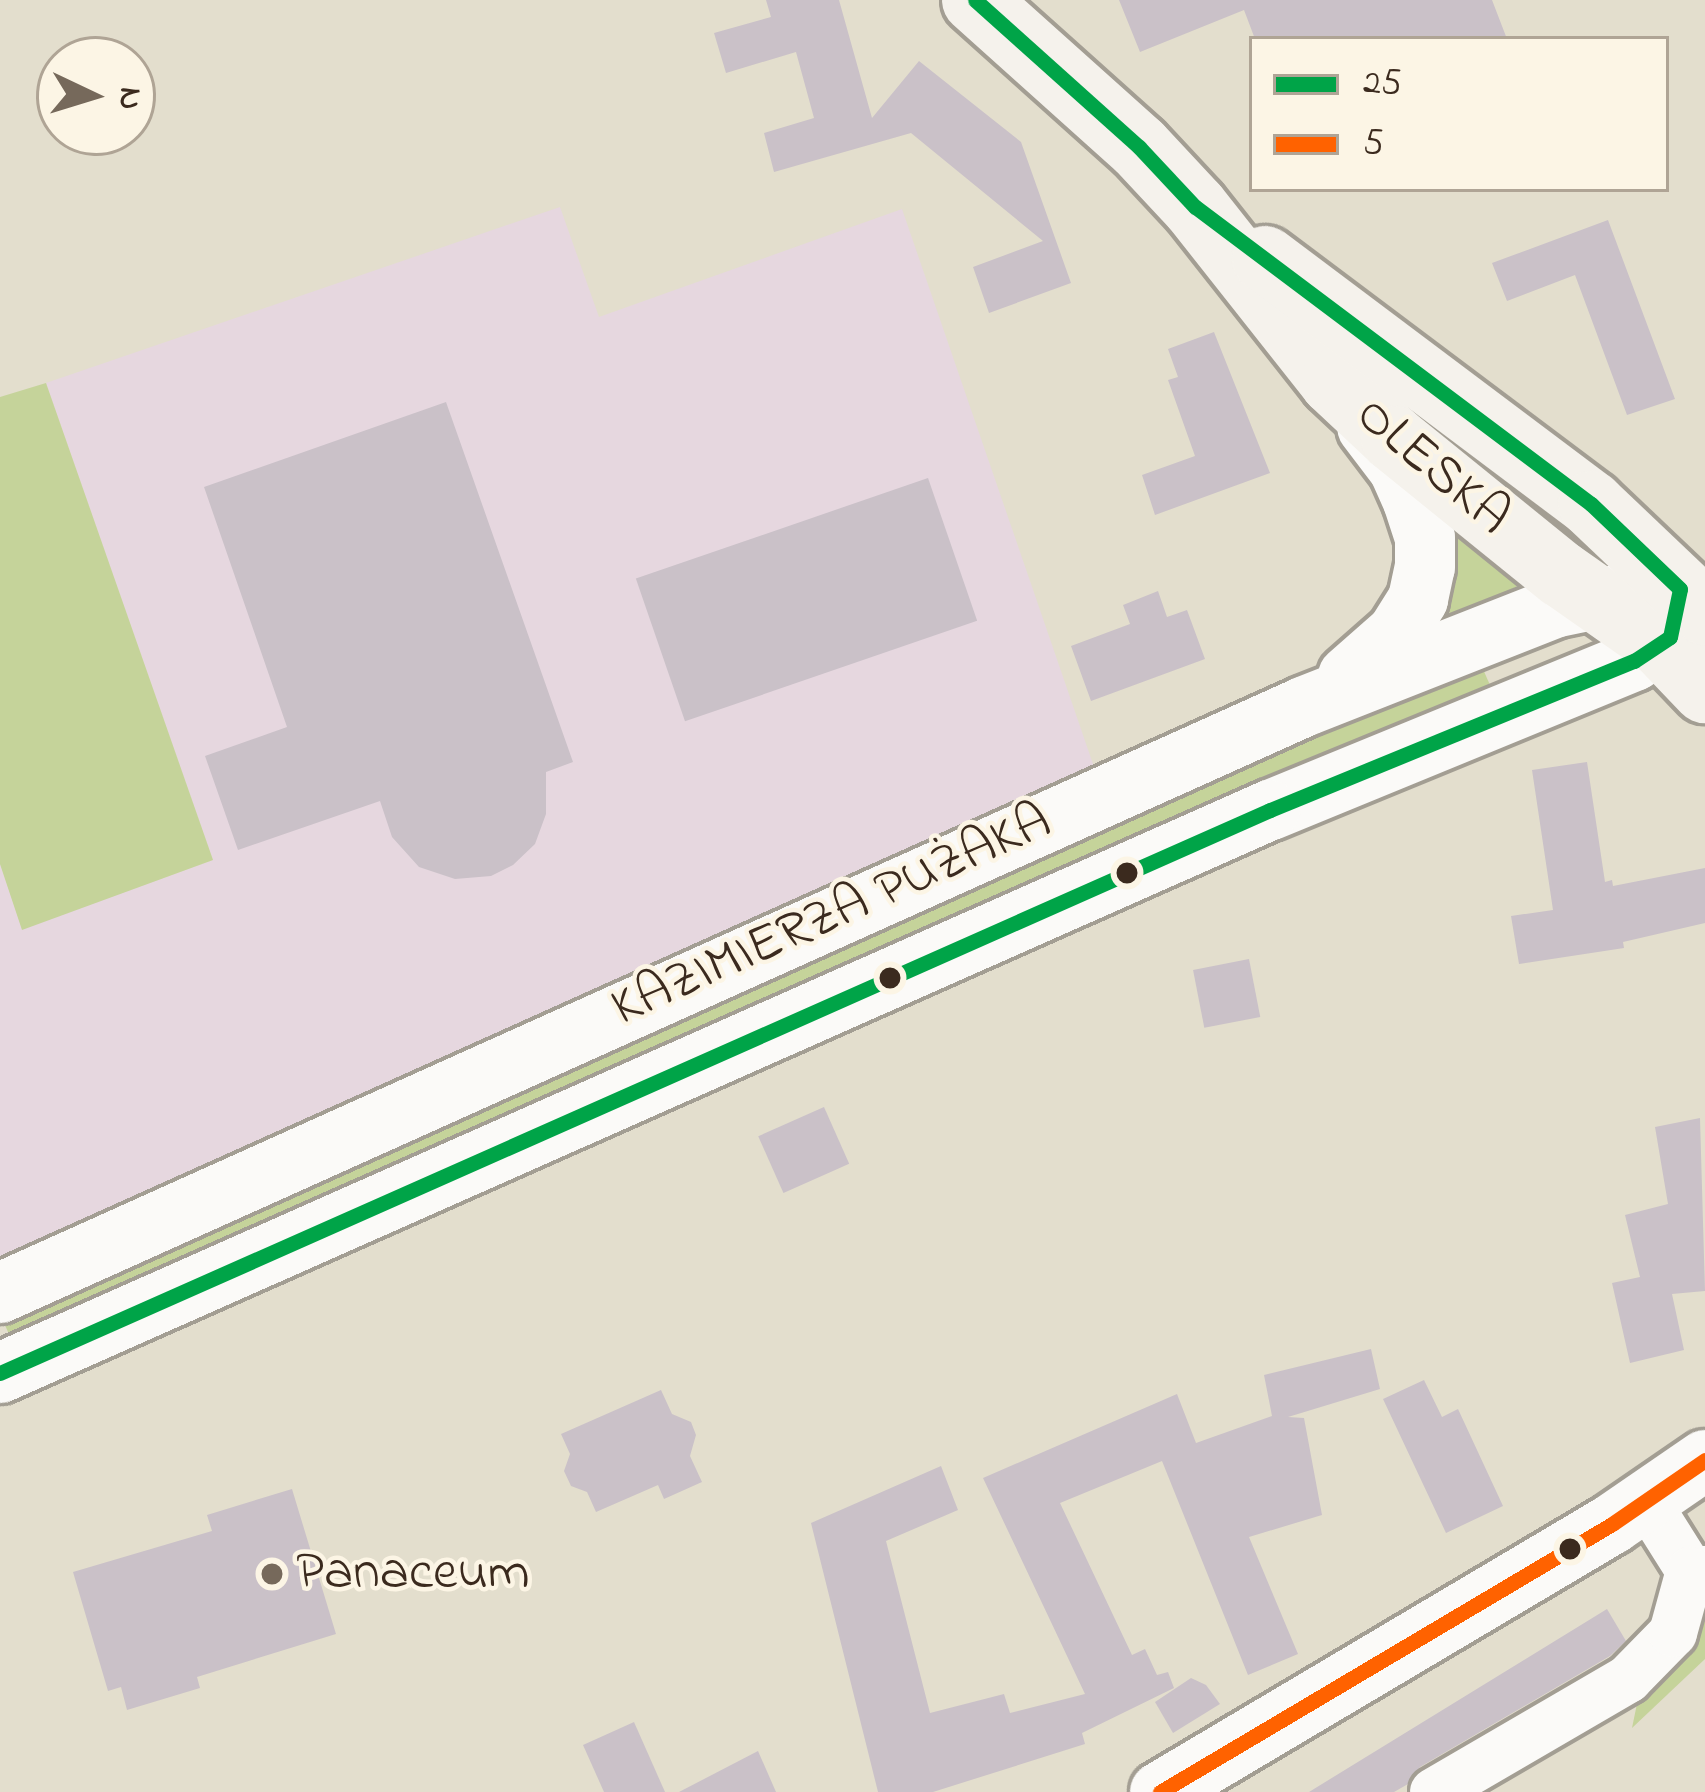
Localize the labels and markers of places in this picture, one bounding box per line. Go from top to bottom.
unlabelled marker [1116,862,1138,884]
unlabelled marker [879,967,901,989]
unlabelled marker [1559,1538,1581,1560]
place label: Panaceum [296,1542,530,1606]
marker: Panaceum [259,1561,285,1587]

